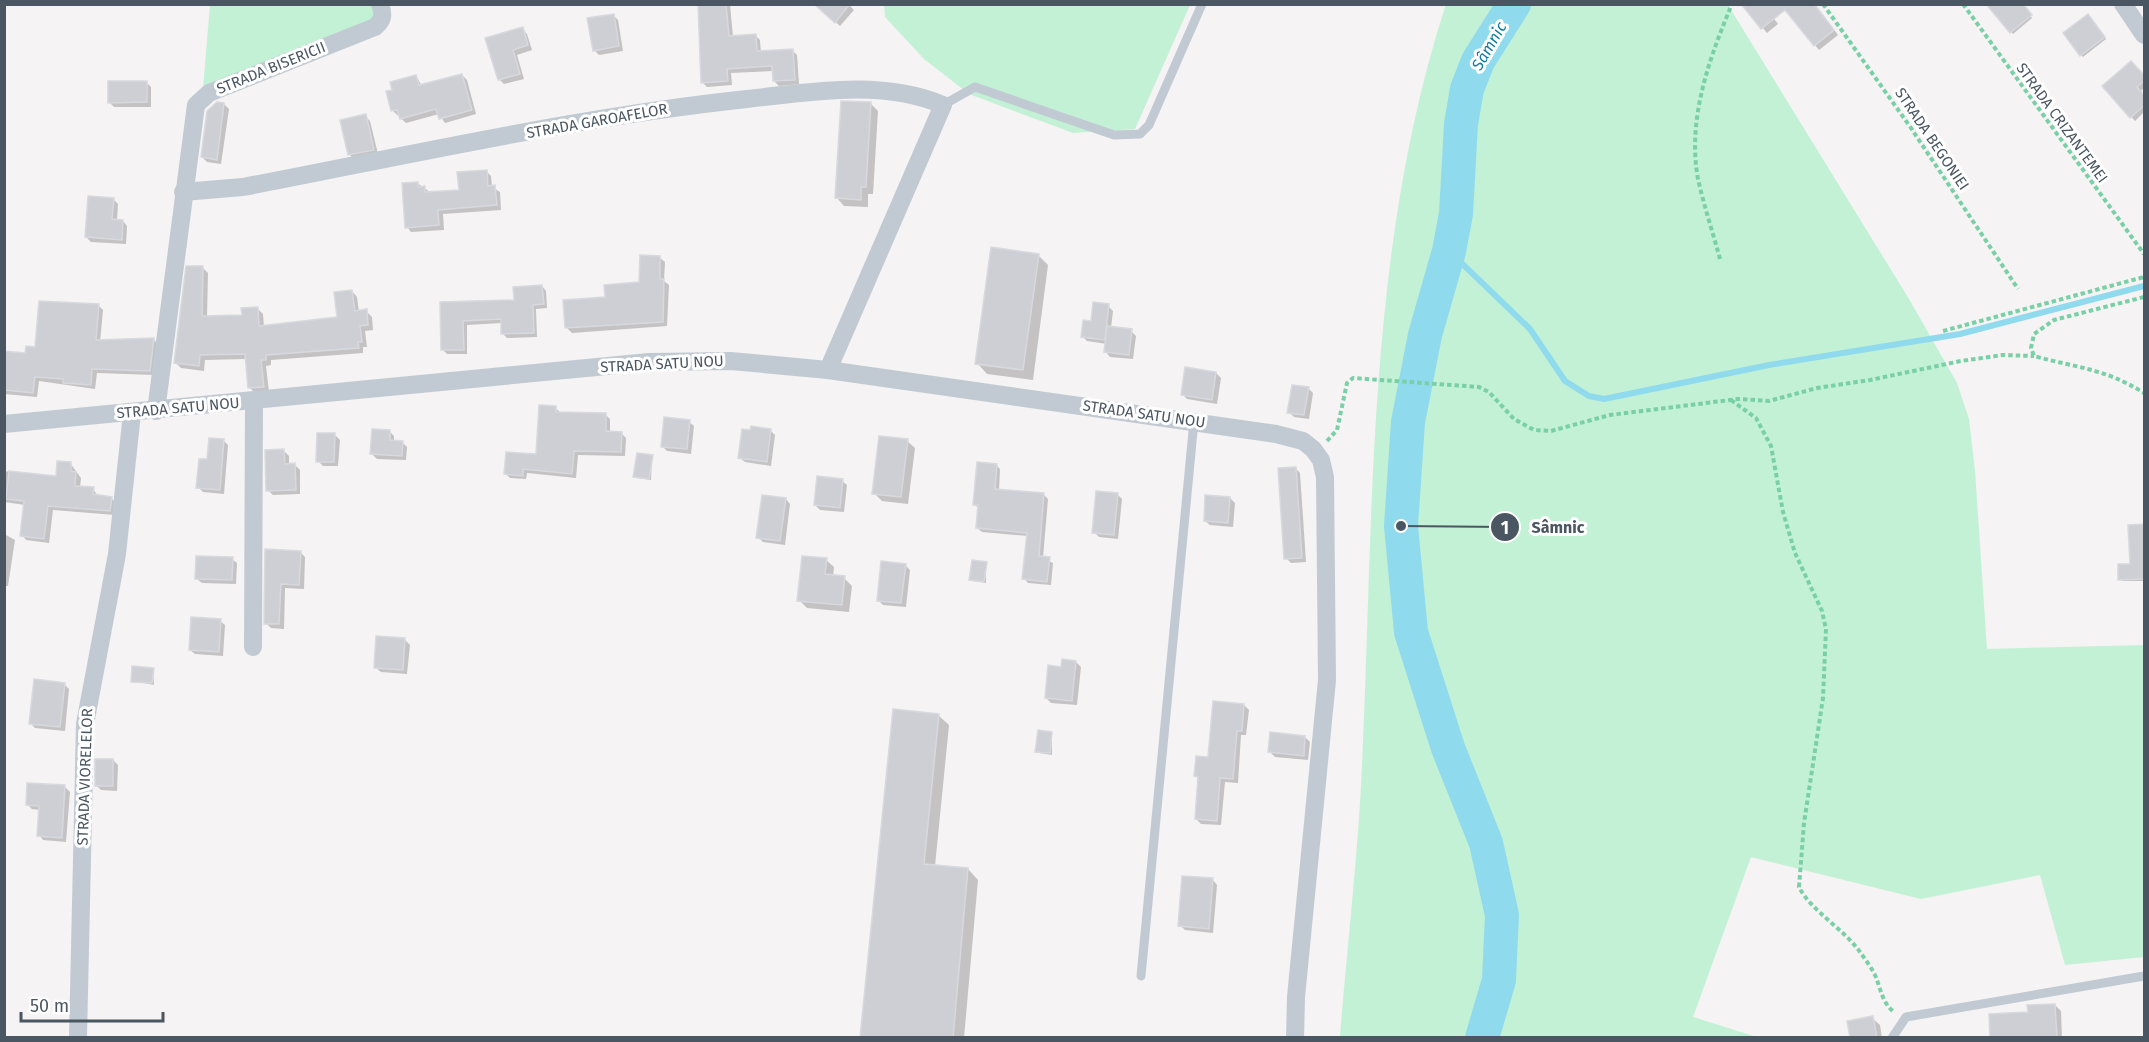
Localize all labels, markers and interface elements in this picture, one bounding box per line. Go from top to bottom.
water label: Sâmnic [1467,18,1511,74]
street label: STRADA BISERICII [214,38,328,98]
street label: STRADA CRIZANTEMEI [2012,60,2112,186]
street label: STRADA BEGONIEI [1891,85,1973,193]
street label: STRADA GAROAFELOR [525,100,669,142]
street label: STRADA SATU NOU [600,352,724,376]
street label: STRADA SATU NOU [116,394,240,422]
street label: STRADA SATU NOU [1082,396,1206,432]
callout: Sâmnic [1490,510,1597,544]
text: 1 [1501,517,1509,539]
text: Sâmnic [1532,518,1585,537]
street label: STRADA VIORELELOR [74,708,96,846]
scale bar [21,985,164,1023]
text: 50 m [30,995,69,1017]

